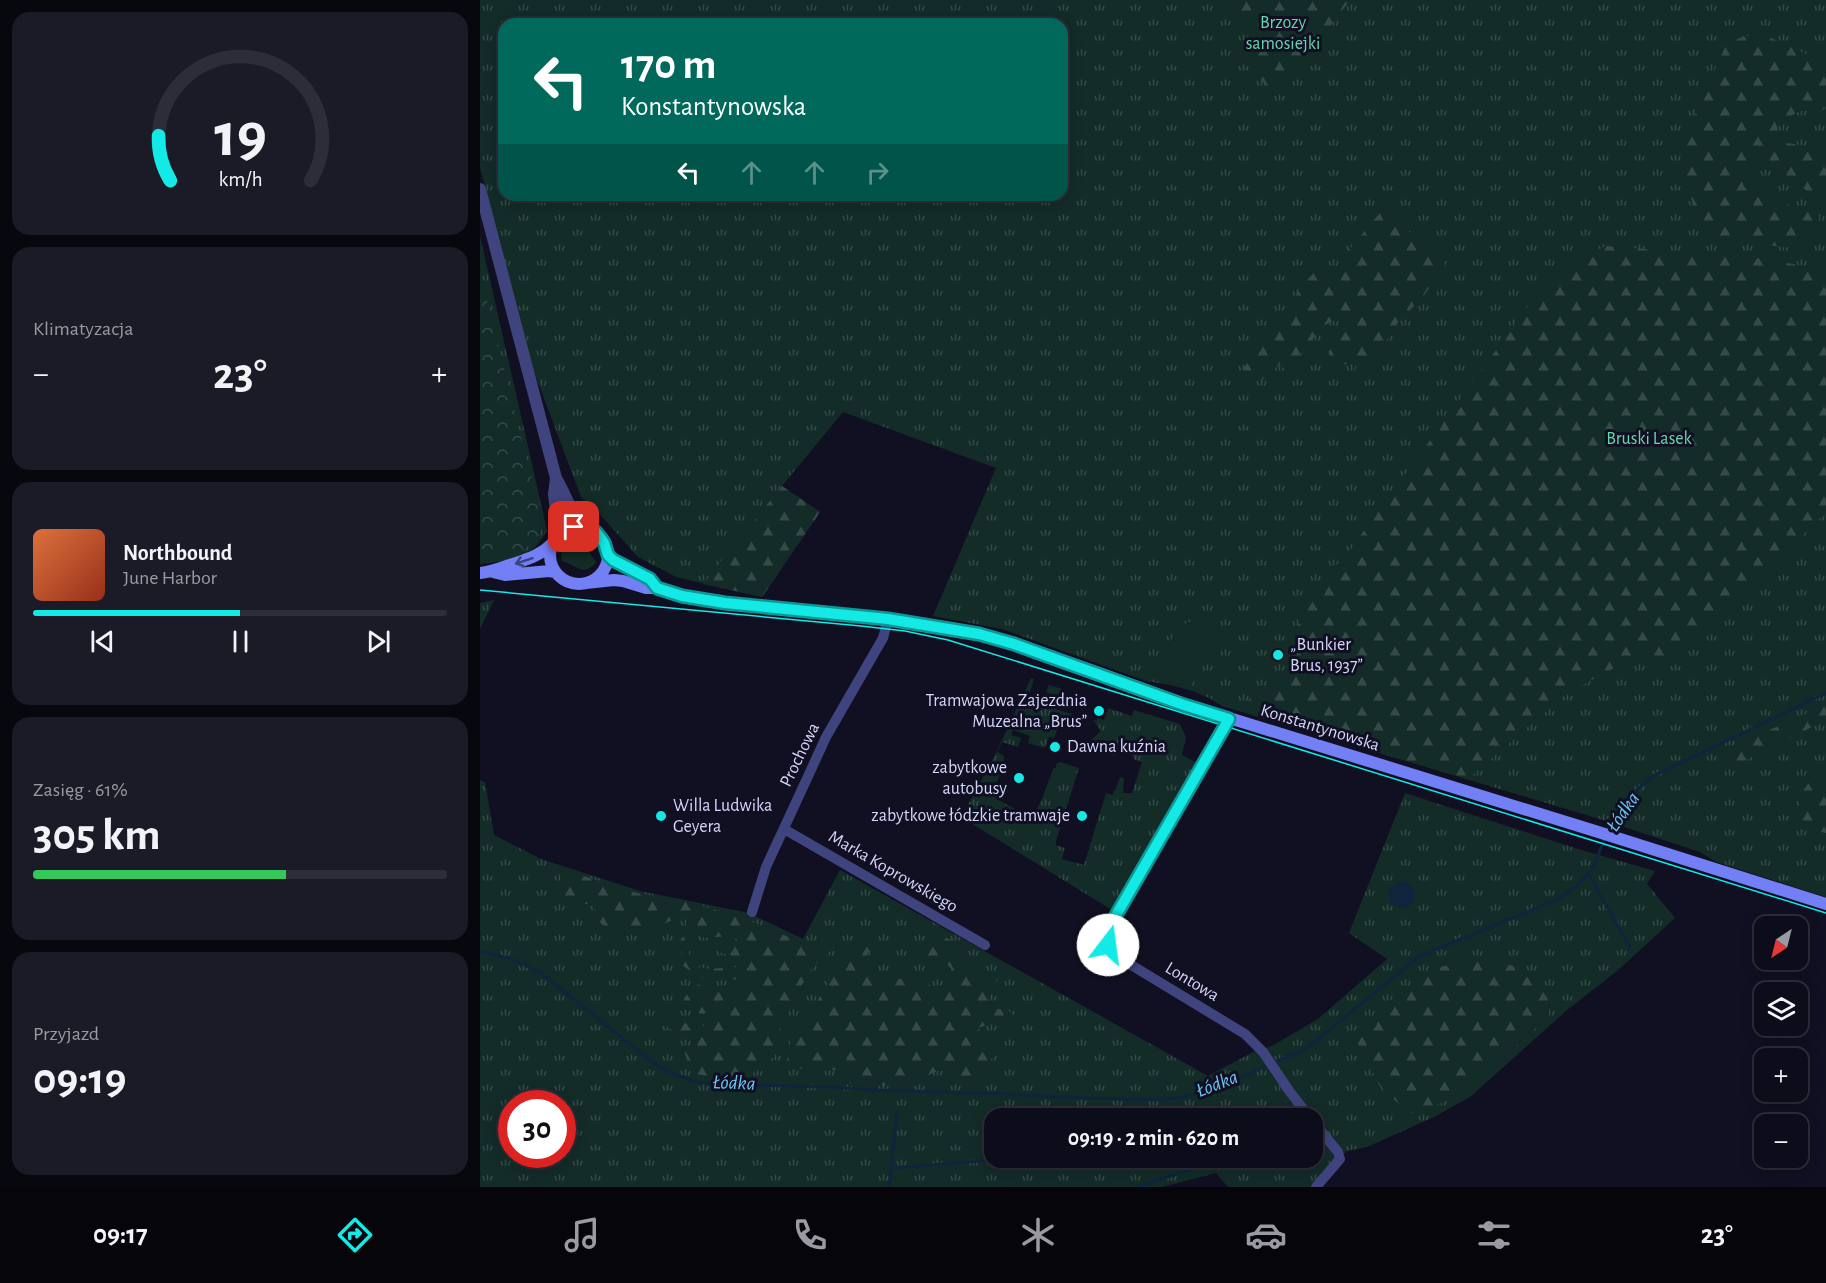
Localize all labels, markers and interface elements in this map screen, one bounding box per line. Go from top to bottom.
park label: Brzozy samosiejki [1246,14,1320,53]
icon: left [522,42,600,120]
text: 170 m [621,44,716,86]
text: Konstantynowska [621,93,806,120]
text: 19 [214,105,266,167]
icon: left [672,156,705,189]
icon: ahead [735,156,768,189]
icon: ahead [798,156,831,189]
icon: right [861,156,894,189]
text: km/h [218,169,262,190]
text: Klimatyzacja [33,319,134,339]
text: 23° [213,352,267,397]
text: − [33,358,49,391]
text: + [431,358,447,391]
park label: Bruski Lasek [1606,430,1693,448]
pin [548,501,599,552]
icon: arrive [557,510,590,543]
text: Northbound [123,542,232,564]
one-way arrow [515,556,534,567]
text: June Harbor [123,568,217,588]
icon: previous [86,625,119,658]
icon: pause [224,625,257,658]
icon: next [362,625,395,658]
place label: „Bunkier Brus, 1937” [1290,636,1363,675]
marker: „Bunkier Brus, 1937” [1271,648,1285,662]
place label: Tramwajowa Zajezdnia Muzealna „Brus” [926,692,1087,731]
street label: Konstantynowska [1258,701,1382,755]
marker: Tramwajowa Zajezdnia Muzealna „Brus” [1092,704,1106,718]
street label: Prochowa [777,720,823,790]
place label: Dawna kuźnia [1067,738,1166,756]
marker: Dawna kuźnia [1048,740,1062,754]
place label: zabytkowe autobusy [932,759,1007,798]
marker: zabytkowe autobusy [1012,771,1026,785]
text: Zasięg · 61% [33,780,128,800]
water label: Łódka [1603,789,1643,835]
place label: Willa Ludwika Geyera [673,797,772,836]
place label: zabytkowe łódzkie tramwaje [871,807,1070,825]
marker: Willa Ludwika Geyera [654,809,668,823]
marker: zabytkowe łódzkie tramwaje [1075,809,1089,823]
text: 305 km [33,813,161,858]
street label: Marka Koprowskiego [825,828,961,916]
position arrow [1076,913,1140,977]
north arrow [1754,916,1808,970]
map controls [1754,916,1808,1168]
street label: Lontowa [1162,959,1222,1005]
button: layers [1754,982,1808,1036]
text: Przyjazd [33,1024,99,1044]
button: + [1754,1048,1808,1102]
text: 09:19 [33,1057,126,1102]
water label: Łódka [1193,1067,1241,1101]
water label: Łódka [712,1072,756,1094]
speed limit sign: 30 [498,1090,576,1168]
button: − [1754,1114,1808,1168]
text: 09:19 · 2 min · 620 m [1068,1127,1239,1149]
icon: directions [334,1214,376,1256]
icon: music [561,1214,603,1256]
icon: phone [789,1214,831,1256]
icon: climate [1017,1214,1059,1256]
icon: car [1245,1214,1287,1256]
icon: filters [1473,1214,1515,1256]
text: 09:17 [93,1221,148,1248]
text: 23° [1701,1221,1733,1248]

